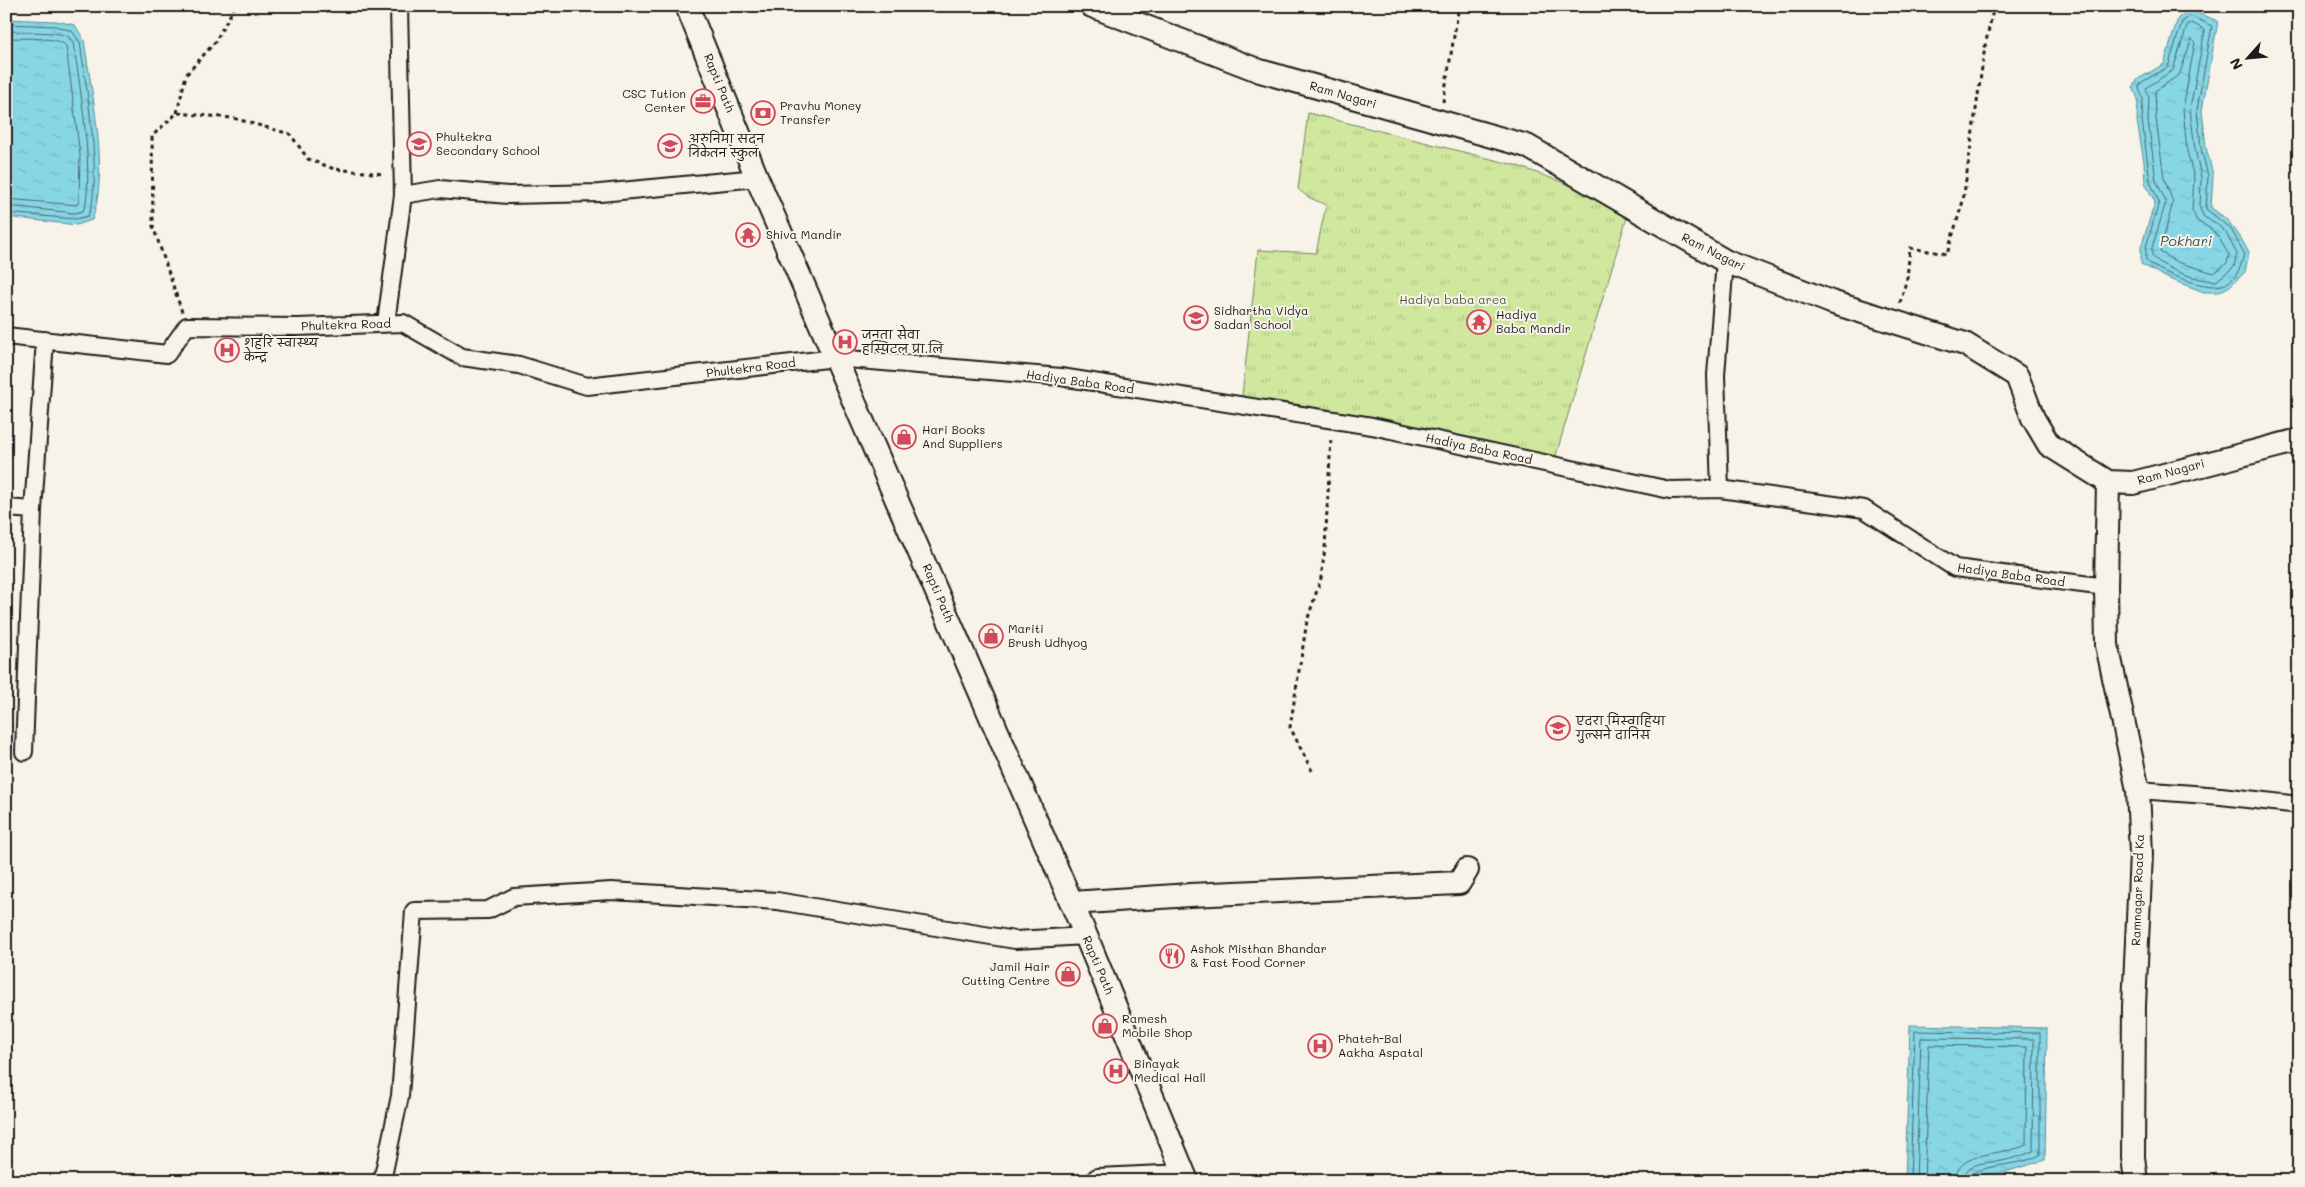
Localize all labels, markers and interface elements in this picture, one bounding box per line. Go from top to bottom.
north arrow [2222,32,2272,82]
street label: Rapti Path [701,51,739,115]
text: N [2225,55,2247,73]
street label: Ram Nagari [1308,77,1379,111]
place label: CSC Tution Center [622,85,686,115]
office icon: CSC Tution Center [690,88,716,114]
place label: Pravhu Money Transfer [780,97,861,127]
bank icon: Pravhu Money Transfer [750,100,776,126]
place label: Phultekra Secondary School [436,128,540,158]
place label: अरुनिमा सदन निकेतन स्कुल [687,130,765,161]
school or university icon: Phultekra Secondary School [406,131,432,157]
school or university icon: अरुनिमा सदन निकेतन स्कुल [657,133,683,159]
temple icon: Shiva Mandir [735,222,761,248]
place label: Shiva Mandir [766,226,842,242]
street label: Ram Nagari [1679,228,1748,274]
water label: Pokhari [2160,231,2213,250]
park label: Hadiya baba area [1399,291,1507,307]
place label: Sidhartha Vidya Sadan School [1214,302,1308,332]
school or university icon: Sidhartha Vidya Sadan School [1183,305,1209,331]
place label: Hadiya Baba Mandir [1496,306,1571,336]
temple icon: Hadiya Baba Mandir [1466,309,1492,335]
street label: Phultekra Road [301,314,392,334]
place label: जनता सेवा हस्पिटल प्रा.लि [861,324,944,356]
hospital icon: जनता सेवा हस्पिटल प्रा.लि [832,329,858,355]
place label: शहरि स्वास्थ्य केन्द्र [243,334,319,364]
hospital icon: शहरि स्वास्थ्य केन्द्र [214,337,240,363]
street label: Phultekra Road [705,354,797,380]
street label: Hadiya Baba Road [1025,366,1135,397]
place label: Hari Books And Suppliers [922,421,1003,451]
shop icon: Hari Books And Suppliers [891,424,917,450]
street label: Hadiya Baba Road [1424,429,1534,467]
street label: Ram Nagari [2135,454,2206,488]
street label: Hadiya Baba Road [1956,559,2066,590]
street label: Rapti Path [919,561,959,625]
place label: Mariti Brush Udhyog [1008,620,1087,650]
shop icon: Mariti Brush Udhyog [978,623,1004,649]
place label: एदरा मिस्वाहिया गुल्सने दानिस [1575,712,1666,743]
school or university icon: एदरा मिस्वाहिया गुल्सने दानिस [1545,715,1571,741]
street label: Ramnagar Road Ka [2127,834,2147,946]
street label: Rapti Path [1079,933,1119,997]
place label: Ashok Misthan Bhandar & Fast Food Corner [1190,940,1327,970]
restaurant icon: Ashok Misthan Bhandar & Fast Food Corner [1159,943,1185,969]
place label: Jamil Hair Cutting Centre [962,958,1050,988]
shop icon: Jamil Hair Cutting Centre [1055,961,1081,987]
place label: Ramesh Mobile Shop [1122,1010,1192,1040]
shop icon: Ramesh Mobile Shop [1092,1013,1118,1039]
place label: Phateh-Bal Aakha Aspatal [1338,1030,1423,1060]
hospital icon: Phateh-Bal Aakha Aspatal [1307,1033,1333,1059]
place label: Binayak Medical Hall [1134,1055,1206,1085]
hospital icon: Binayak Medical Hall [1103,1058,1129,1084]

